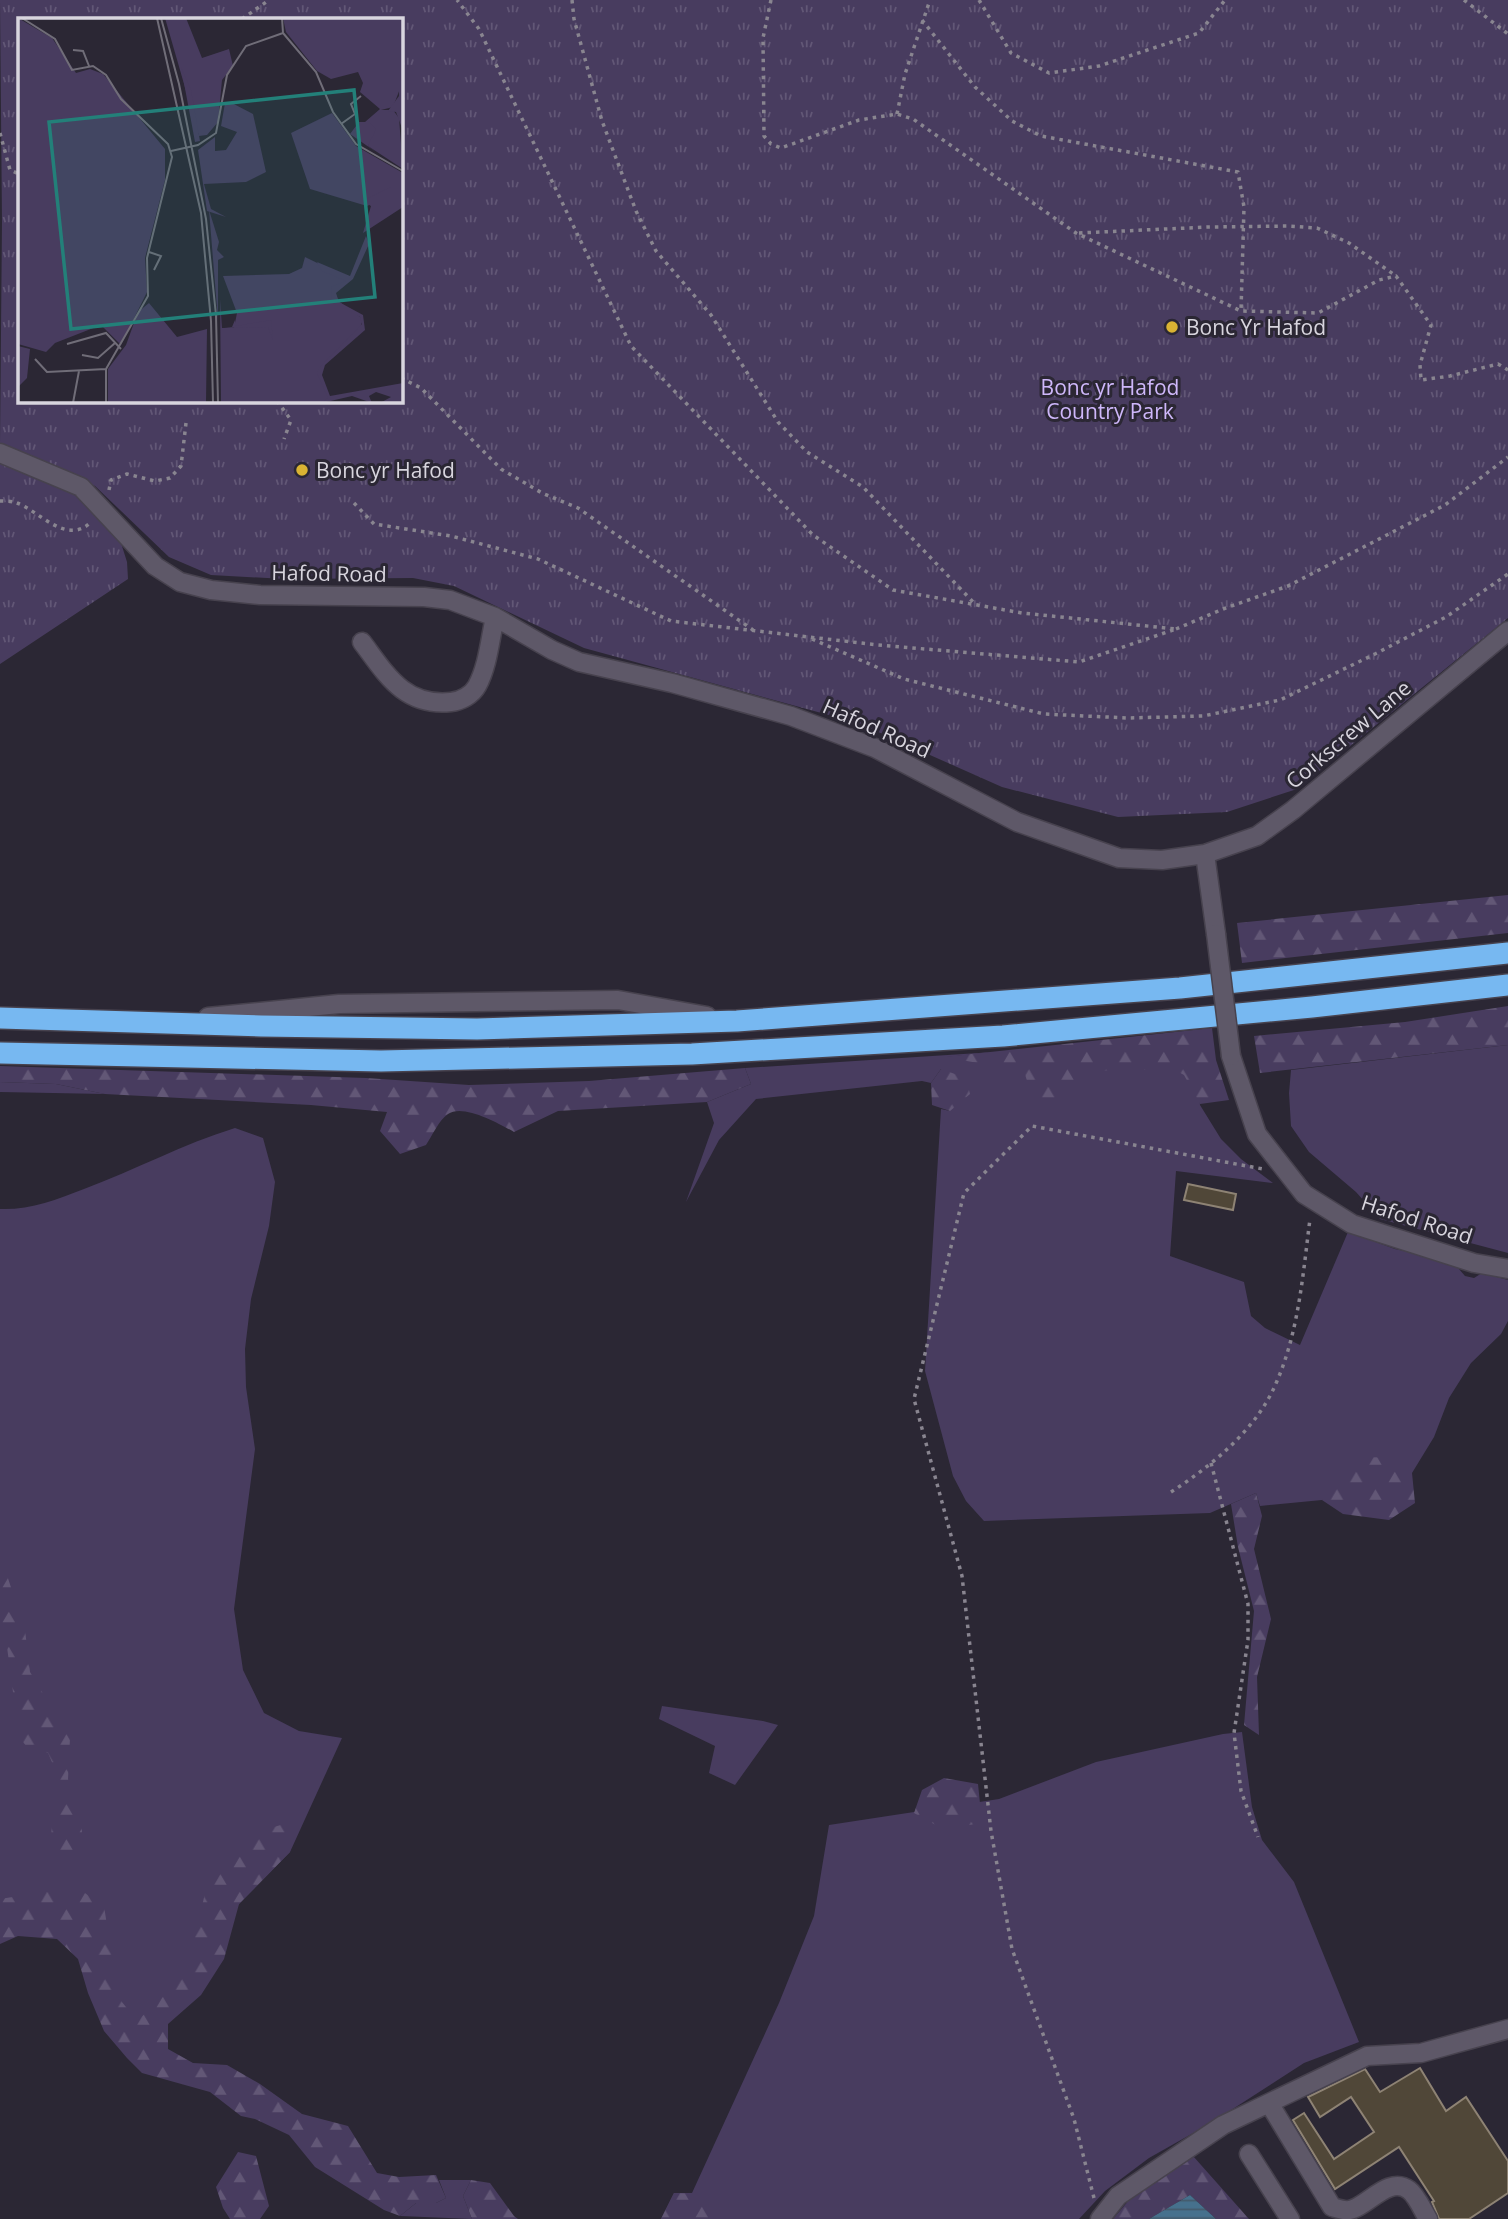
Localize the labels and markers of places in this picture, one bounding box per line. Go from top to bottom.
place label: Bonc Yr Hafod [1186,313,1326,341]
marker: Bonc Yr Hafod [1164,319,1180,335]
place label: Bonc yr Hafod [316,456,455,484]
marker: Bonc yr Hafod [294,462,310,478]

